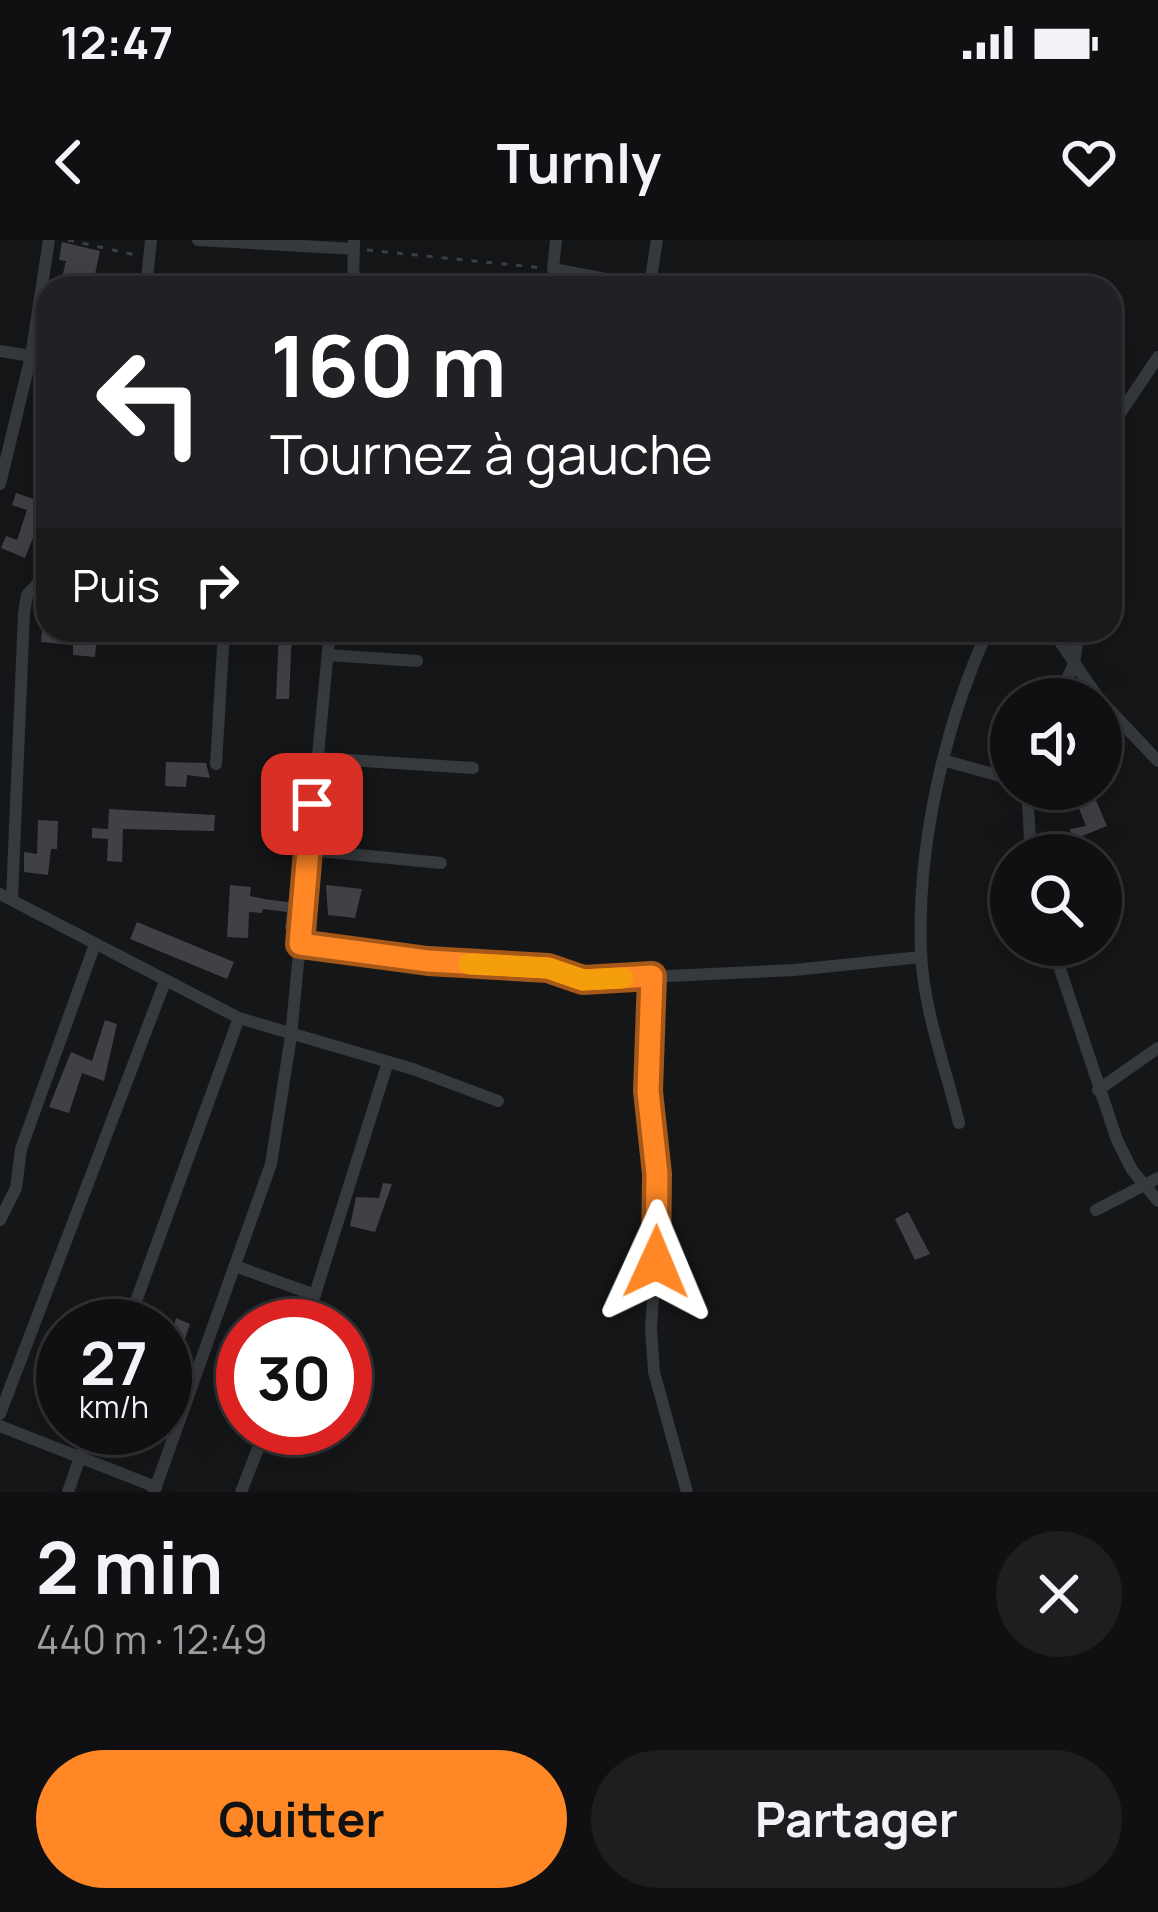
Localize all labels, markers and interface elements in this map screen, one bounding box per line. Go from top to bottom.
text: 12:47 [60,11,173,73]
text: Turnly [497,125,661,199]
icon: back [36,129,102,195]
icon: heart [1056,129,1122,195]
text: 160 m [270,307,507,422]
icon: left [72,324,228,480]
text: Tournez à gauche [270,416,713,490]
icon: right [184,552,250,618]
text: Puis [72,554,160,616]
map controls [990,678,1122,966]
button: sound [990,678,1122,810]
pin [261,753,363,855]
icon: arrive [279,771,345,837]
button: search [990,834,1122,966]
position arrow [593,1199,719,1325]
speed limit sign: 30 [216,1299,372,1455]
text: 27 [80,1321,148,1403]
text: km/h [79,1386,149,1427]
text: 2 min [36,1517,223,1616]
button: close [996,1531,1122,1657]
text: 440 m · 12:49 [36,1612,267,1666]
button: Quitter [36,1750,567,1888]
button: Partager [591,1750,1122,1888]

